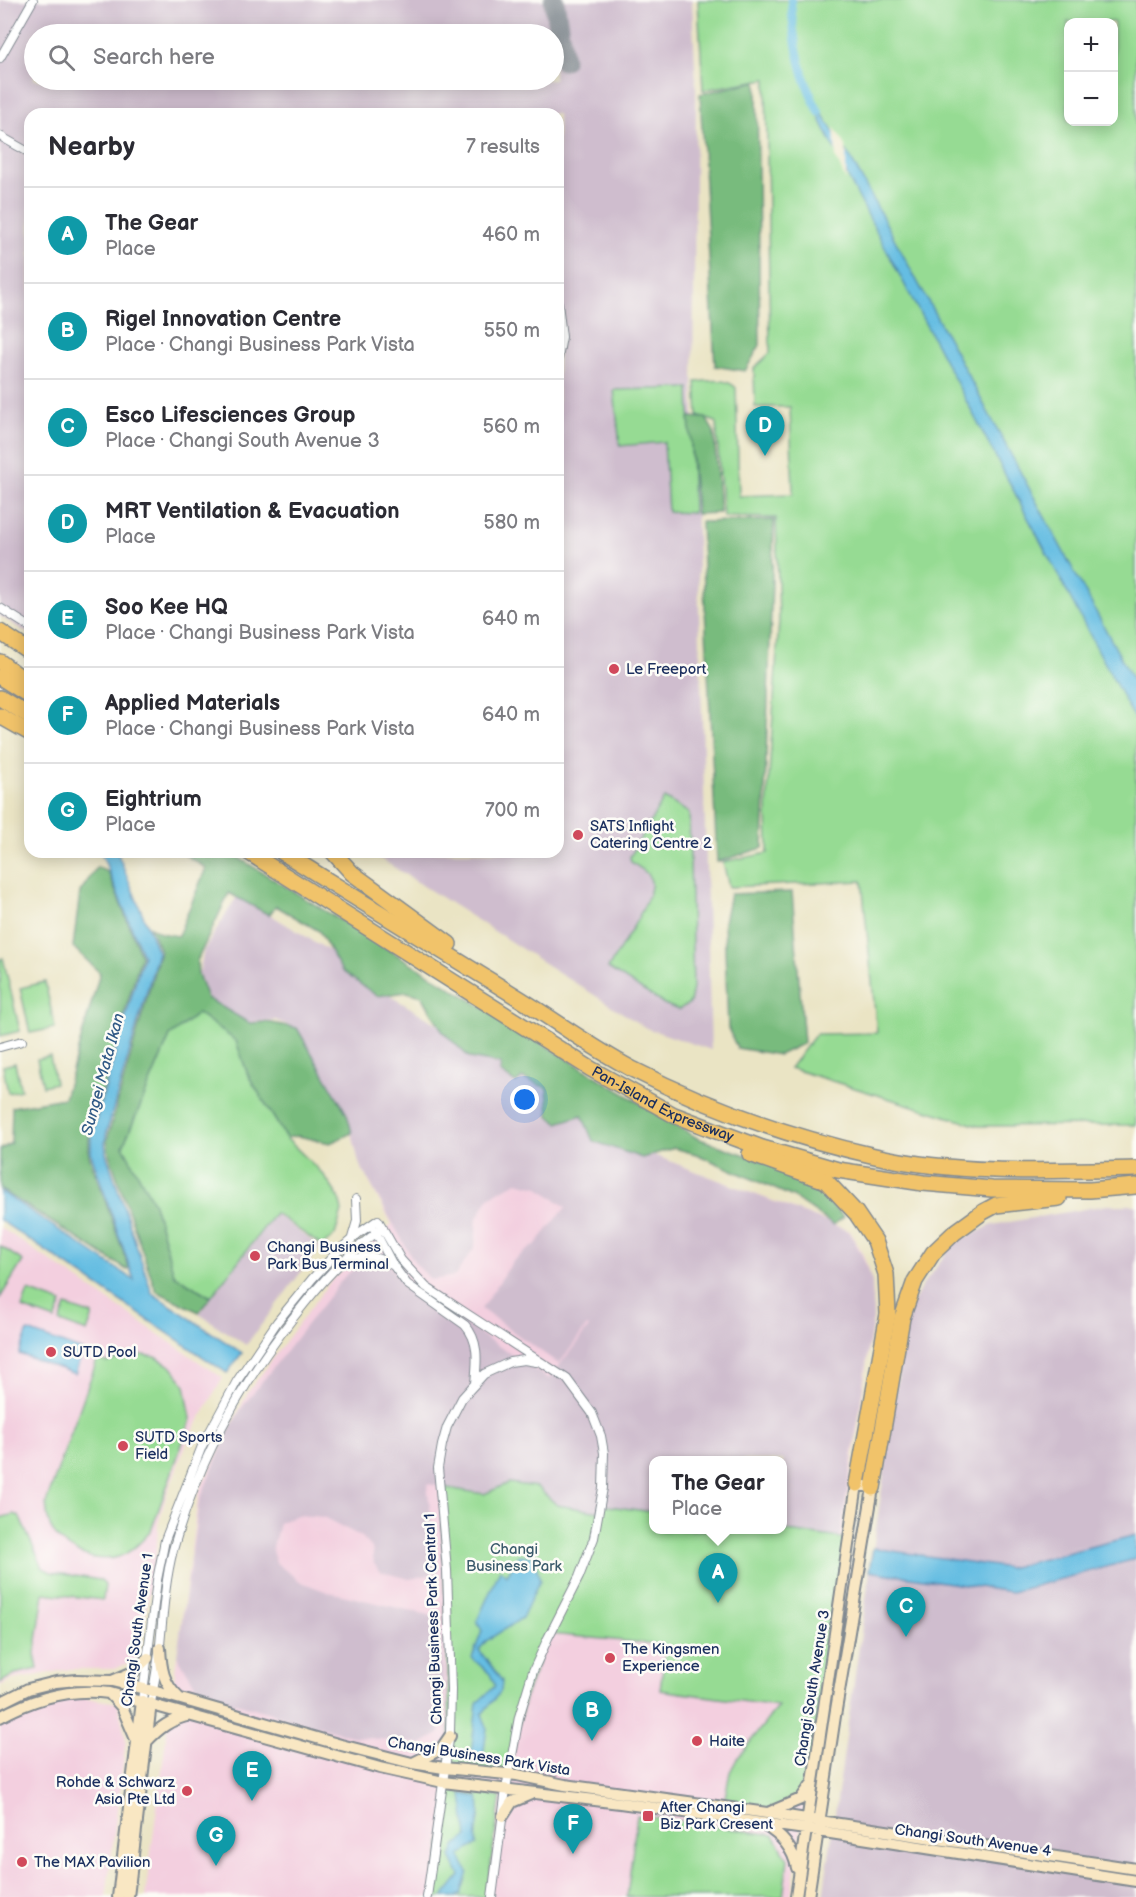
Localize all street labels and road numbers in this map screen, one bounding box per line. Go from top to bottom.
street label: Pan-Island Expressway [588,1062,737,1147]
street label: Changi Business Park Central 1 [420,1513,447,1725]
street label: Changi South Avenue 1 [117,1552,158,1708]
street label: Changi South Avenue 3 [791,1608,834,1768]
street label: Changi Business Park Vista [386,1733,572,1780]
street label: Changi South Avenue 4 [893,1820,1053,1861]

